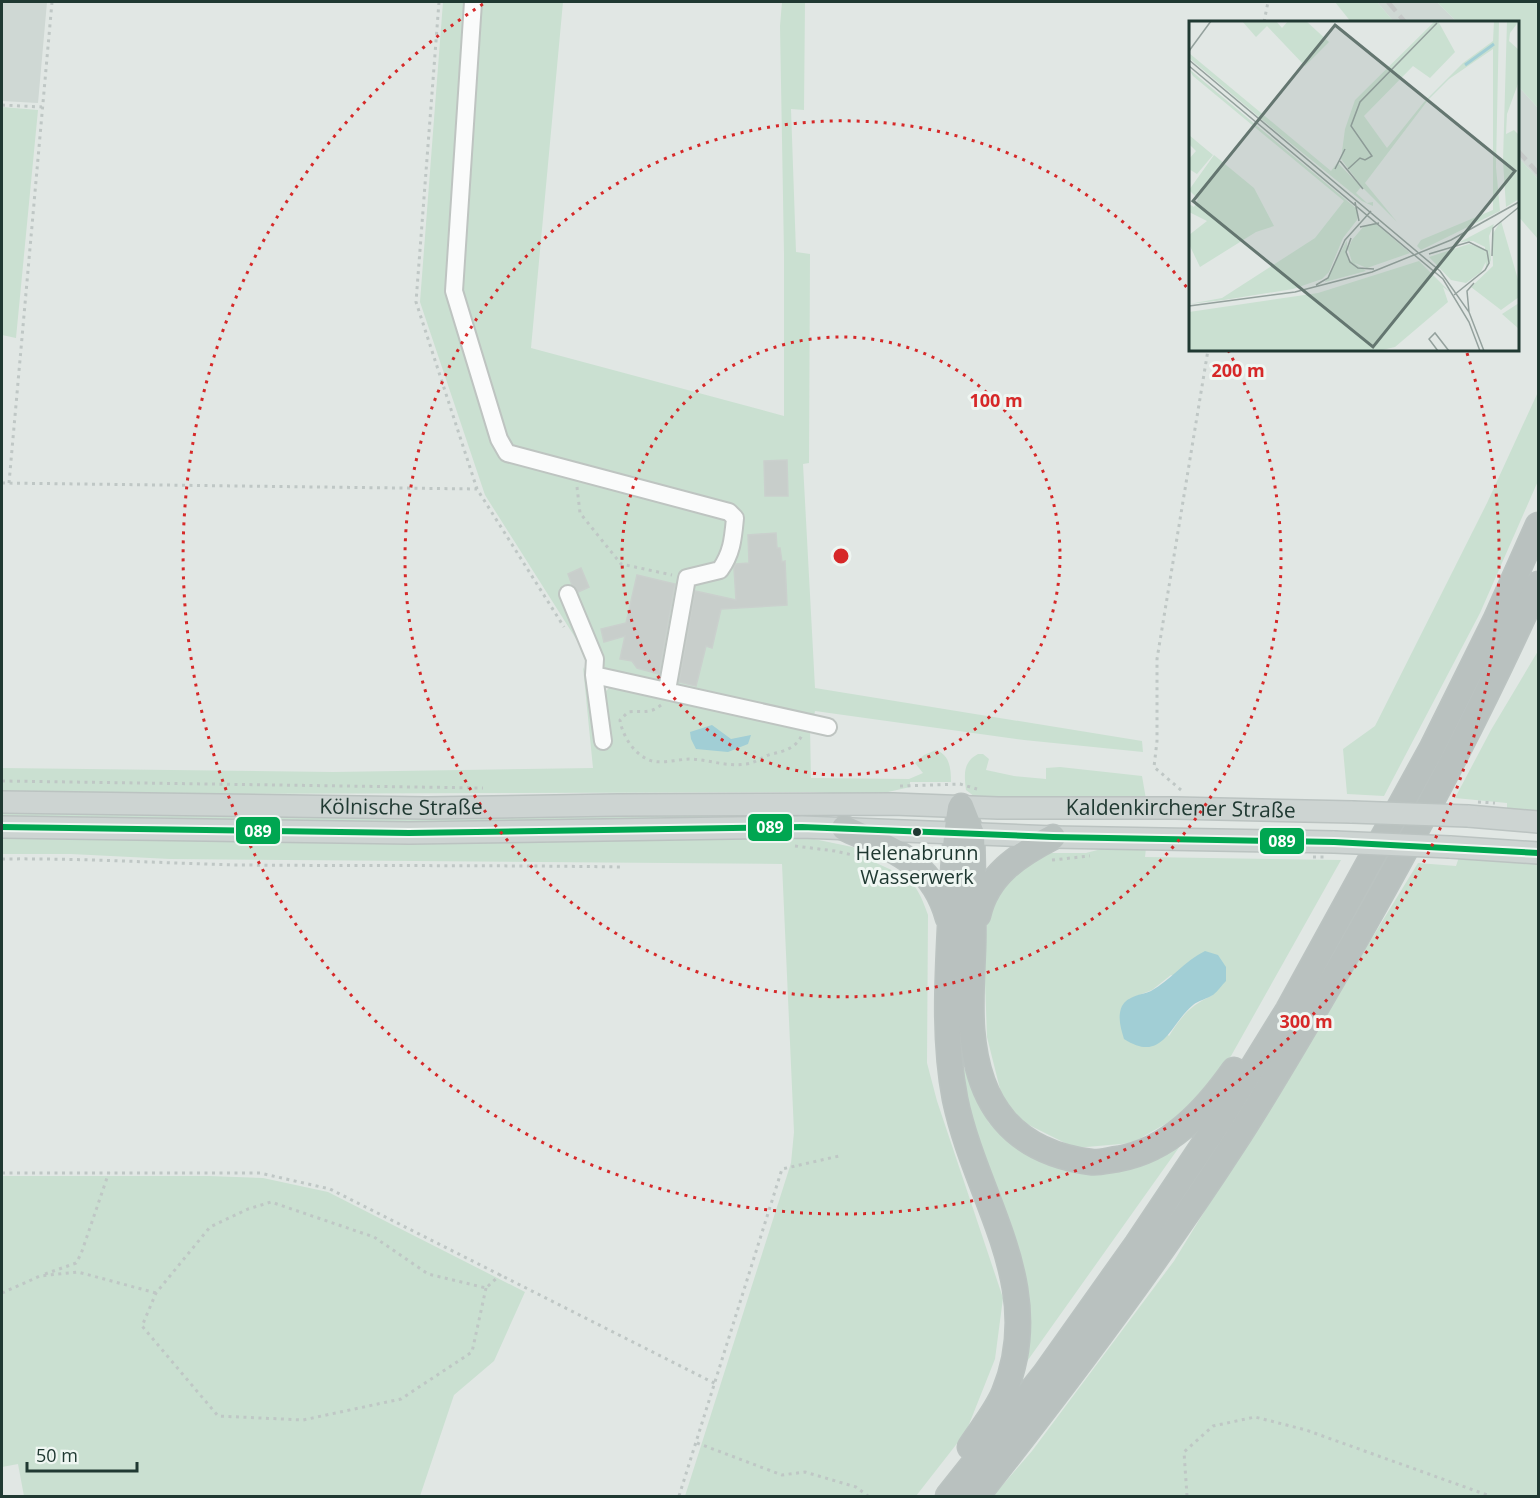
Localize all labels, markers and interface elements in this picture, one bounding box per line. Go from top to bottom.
inset map [1189,21,1519,351]
text: 200 m [1211,358,1265,382]
text: 100 m [969,388,1023,412]
centre of rings [831,546,851,566]
street label: Kölnische Straße [319,791,483,821]
street label: Kaldenkirchener Straße [1066,793,1296,824]
line badge: 089 [747,813,793,842]
line badge: 089 [235,816,281,845]
text: 089 [756,816,784,838]
text: 089 [244,820,272,842]
marker: Helenabrunn Wasserwerk [911,826,923,838]
line badge: 089 [1259,827,1305,855]
text: 089 [1268,830,1296,852]
place label: Helenabrunn Wasserwerk [856,839,978,890]
text: 300 m [1279,1009,1333,1033]
scale bar [27,1435,136,1473]
text: 50 m [36,1443,78,1467]

